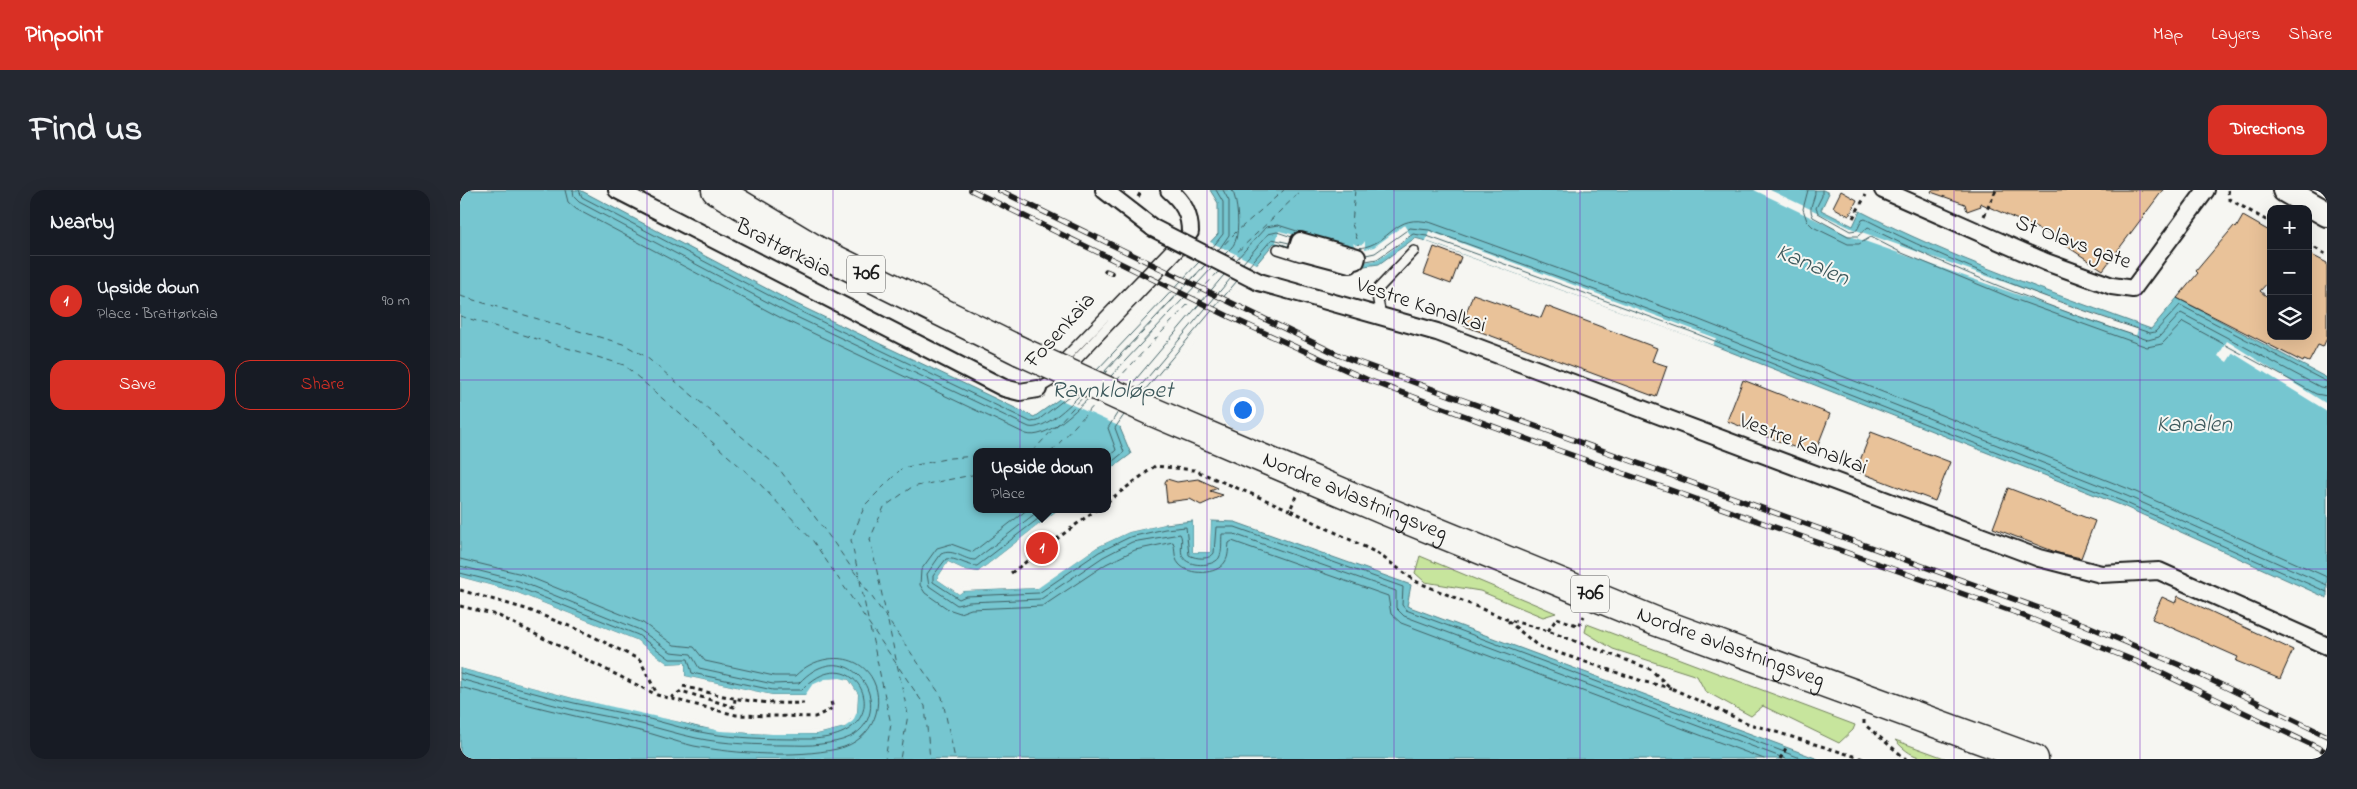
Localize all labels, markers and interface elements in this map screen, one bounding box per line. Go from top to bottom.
text: Pinpoint [25,18,103,53]
text: Map [2153,22,2183,48]
text: Layers [2211,22,2261,48]
text: Share [2289,22,2332,48]
text: Find us [30,105,142,156]
button: Directions [2208,105,2327,155]
map controls [2267,205,2312,340]
button: + [2267,205,2312,250]
street label: St Olavs gate [2010,207,2136,280]
text: Nearby [50,208,114,238]
street label: Brattørkaia [729,211,837,287]
water label: Kanalen [1770,236,1855,297]
button: − [2267,250,2312,295]
road number: 706 [847,256,885,292]
street label: Vestre Kanalkai [1351,270,1490,342]
text: Upside down [97,275,199,302]
street label: Fosenkaia [1017,286,1104,377]
text: 1 [63,289,69,313]
text: 90 m [382,289,410,313]
button: layers [2267,295,2312,340]
text: Place · Brattørkaia [97,302,218,326]
button: Save [50,360,225,410]
button: Share [235,360,410,410]
water label: Ravnkloløpet [1051,374,1175,409]
your location [1230,397,1256,423]
street label: Vestre Kanalkai [1733,405,1872,484]
water label: Kanalen [2156,408,2233,443]
street label: Nordre avlastningsveg [1257,444,1452,551]
popup [973,448,1111,513]
text: Upside down [991,455,1093,482]
text: Place [991,482,1025,506]
pin: 1 [1026,529,1058,567]
road number: 706 [1571,576,1609,612]
street label: Nordre avlastningsveg [1632,599,1829,698]

